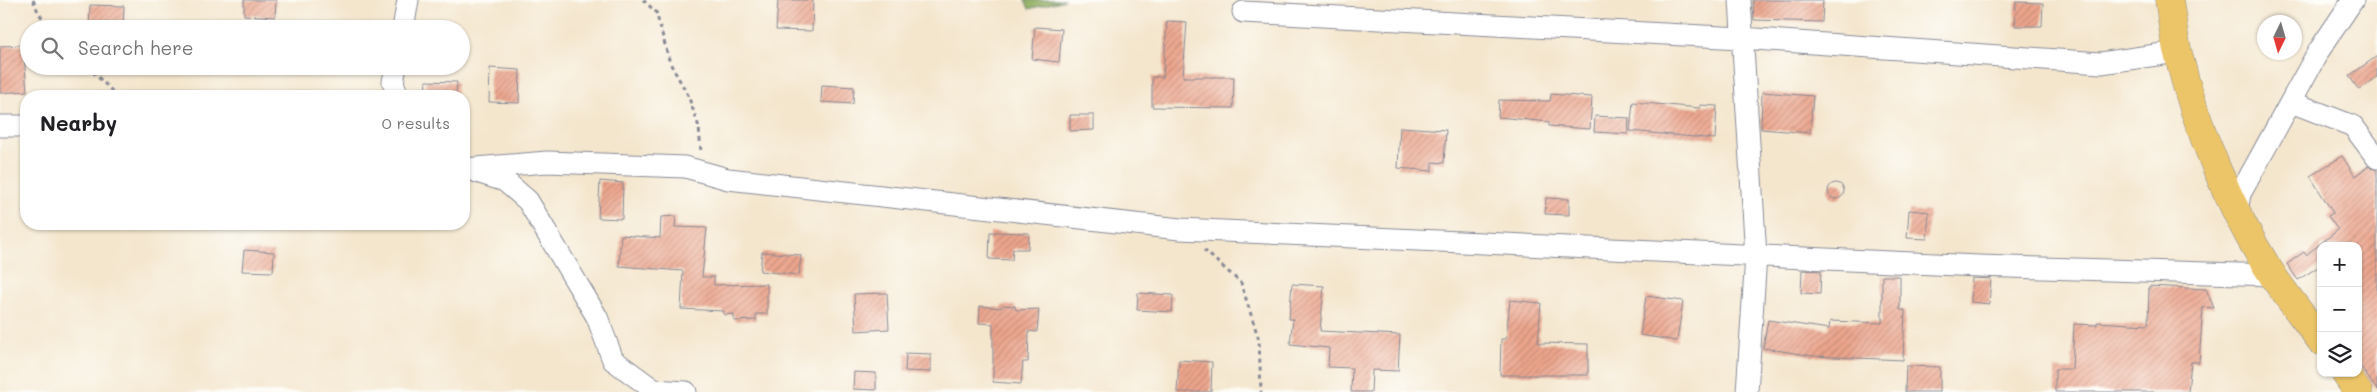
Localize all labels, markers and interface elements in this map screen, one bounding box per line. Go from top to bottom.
north arrow [2257,15,2302,60]
search box [20,20,470,75]
icon: search [38,34,66,62]
text: Search here [78,35,194,60]
text: Nearby [40,109,117,136]
text: 0 results [382,112,450,133]
map controls [2317,242,2362,377]
button: + [2317,242,2362,287]
button: − [2317,287,2362,332]
button: layers [2317,332,2362,377]

